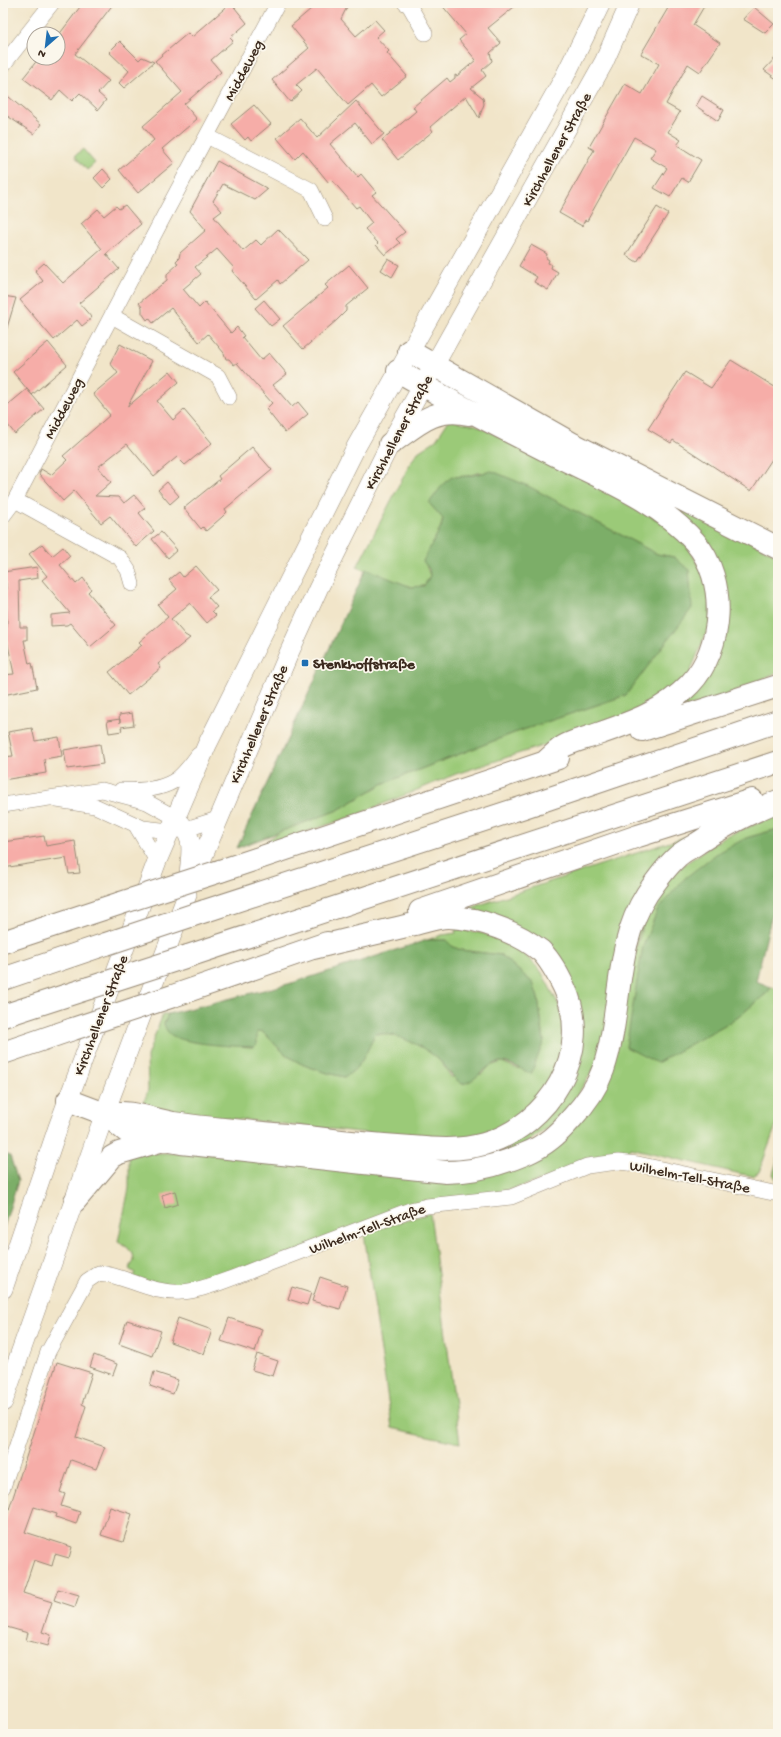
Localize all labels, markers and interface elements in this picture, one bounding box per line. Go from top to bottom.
north arrow [26,26,66,66]
street label: Middeweg [221,37,268,105]
text: N [36,46,48,60]
street label: Kirchhellener Straße [519,90,597,210]
street label: Kirchhellener Straße [362,372,438,493]
street label: Middeweg [41,375,88,443]
place label: Stenkhoffstraße [313,656,416,674]
marker: Stenkhoffstraße [300,658,310,668]
street label: Kirchhellener Straße [227,662,293,787]
street label: Kirchhellener Straße [71,953,133,1078]
street label: Wilhelm-Tell-Straße [628,1157,752,1199]
street label: Wilhelm-Tell-Straße [307,1200,428,1259]

